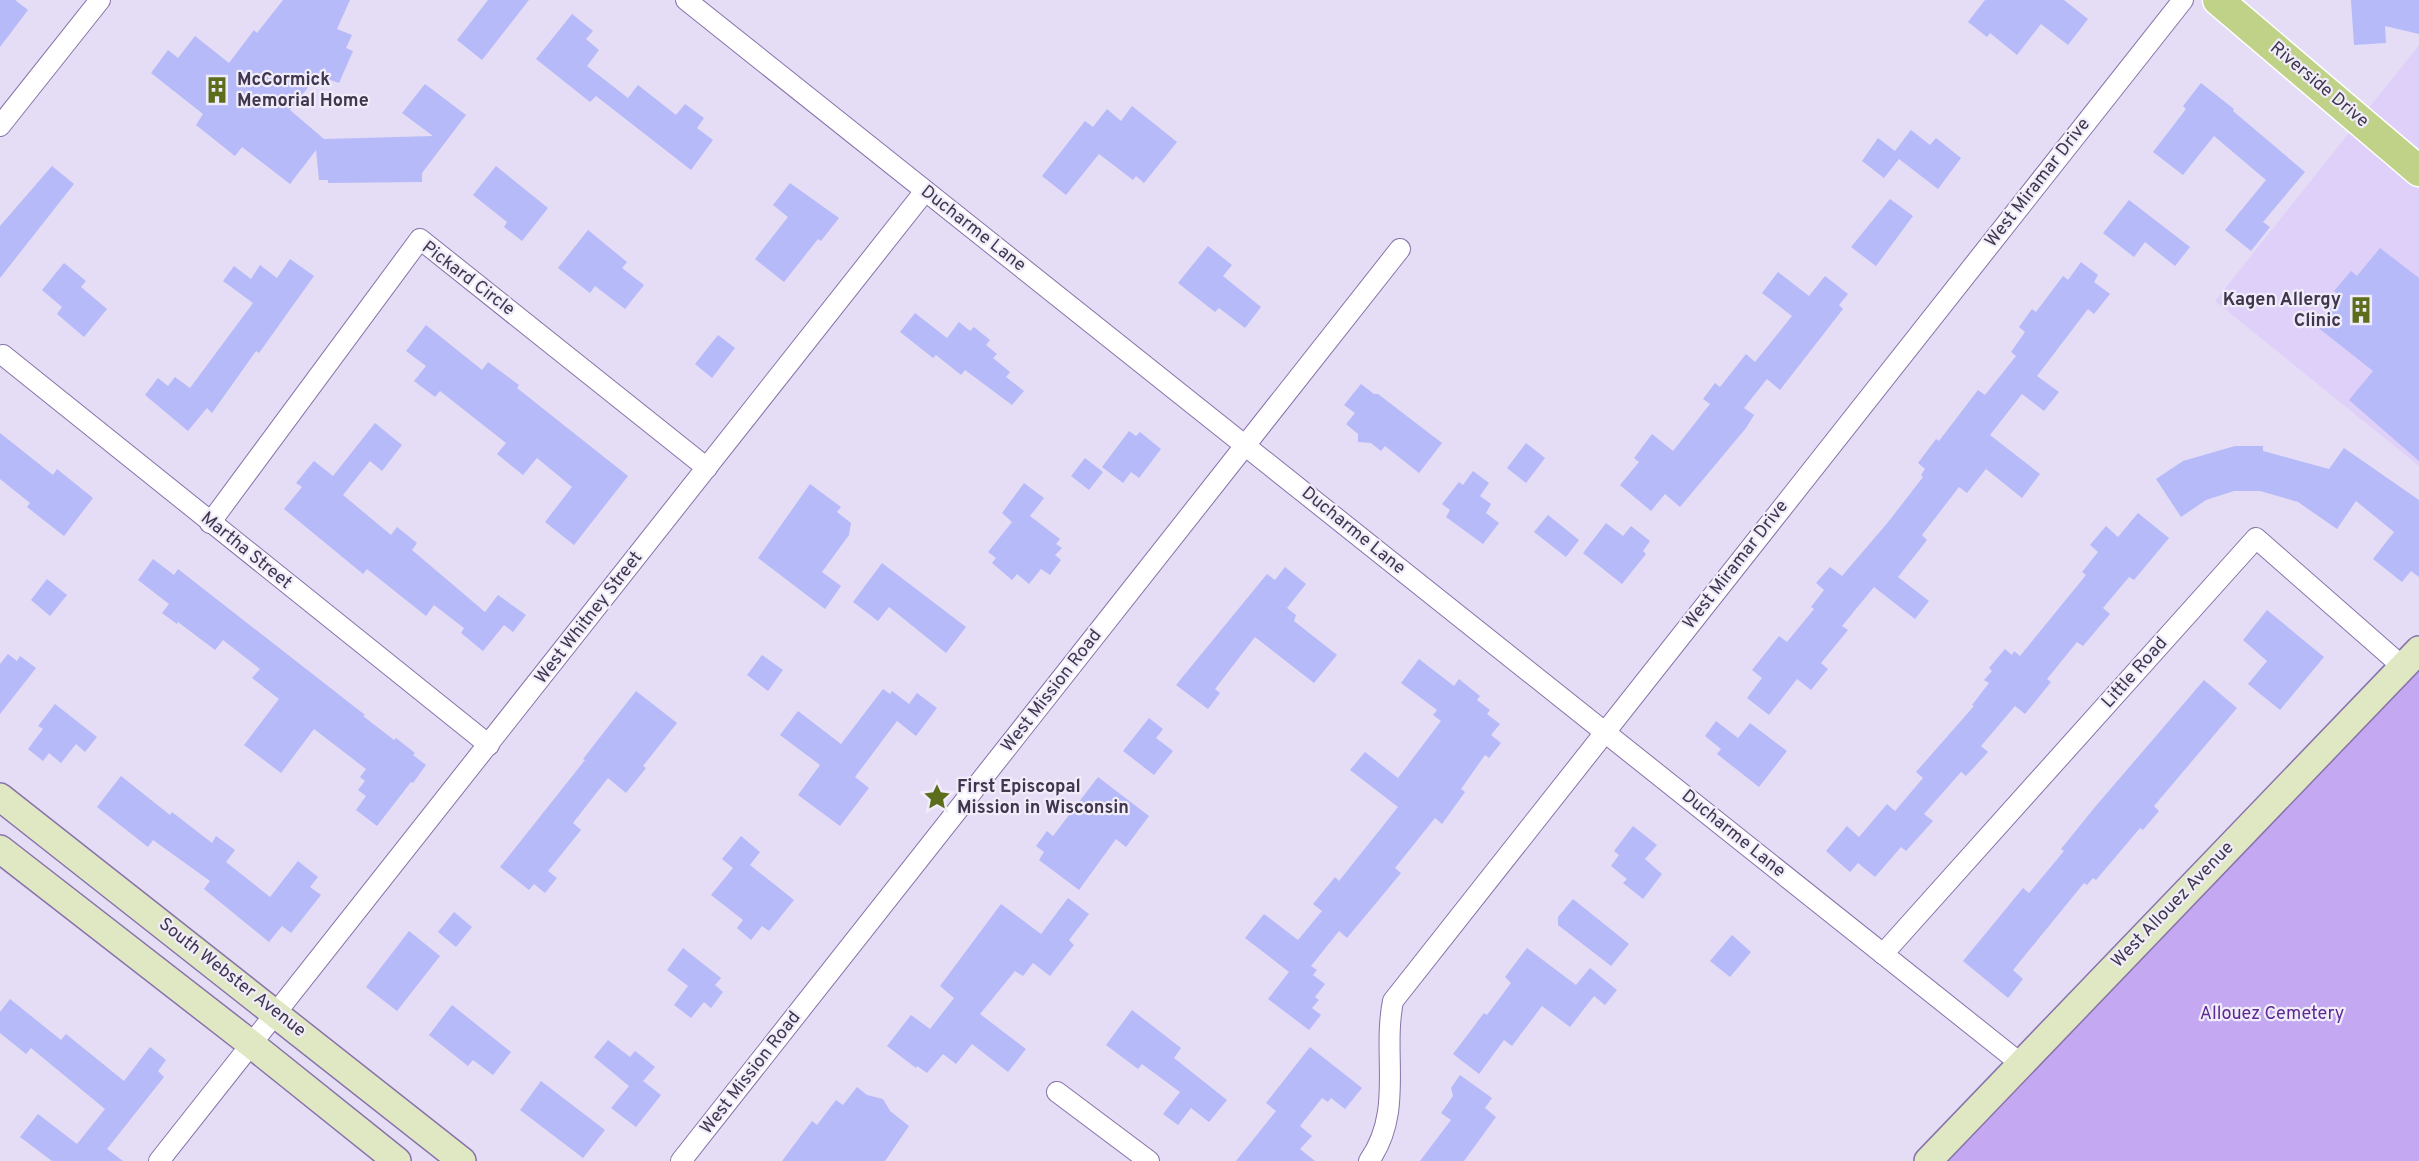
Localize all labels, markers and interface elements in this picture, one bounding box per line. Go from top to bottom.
street label: Riverside Drive [2265,37,2373,133]
place label: McCormick Memorial Home [237,69,369,113]
building icon: McCormick Memorial Home [202,75,232,105]
street label: West Miramar Drive [1980,114,2096,252]
street label: Ducharme Lane [916,181,1030,277]
street label: Pickard Circle [417,236,519,322]
place label: Kagen Allergy Clinic [2223,289,2341,333]
building icon: Kagen Allergy Clinic [2346,295,2376,325]
street label: Ducharme Lane [1296,482,1410,580]
street label: West Miramar Drive [1678,496,1794,634]
street label: Martha Street [196,507,296,595]
street label: West Whitney Street [530,547,648,689]
street label: West Mission Road [997,625,1107,757]
street label: Little Road [2097,633,2173,713]
place label: First Episcopal Mission in Wisconsin [957,776,1129,820]
place icon: First Episcopal Mission in Wisconsin [922,782,952,812]
street label: Ducharme Lane [1676,785,1790,883]
street label: West Allouez Avenue [2107,837,2239,973]
street label: South Webster Avenue [154,913,310,1043]
park label: Allouez Cemetery [2200,1003,2344,1026]
street label: West Mission Road [696,1007,806,1139]

